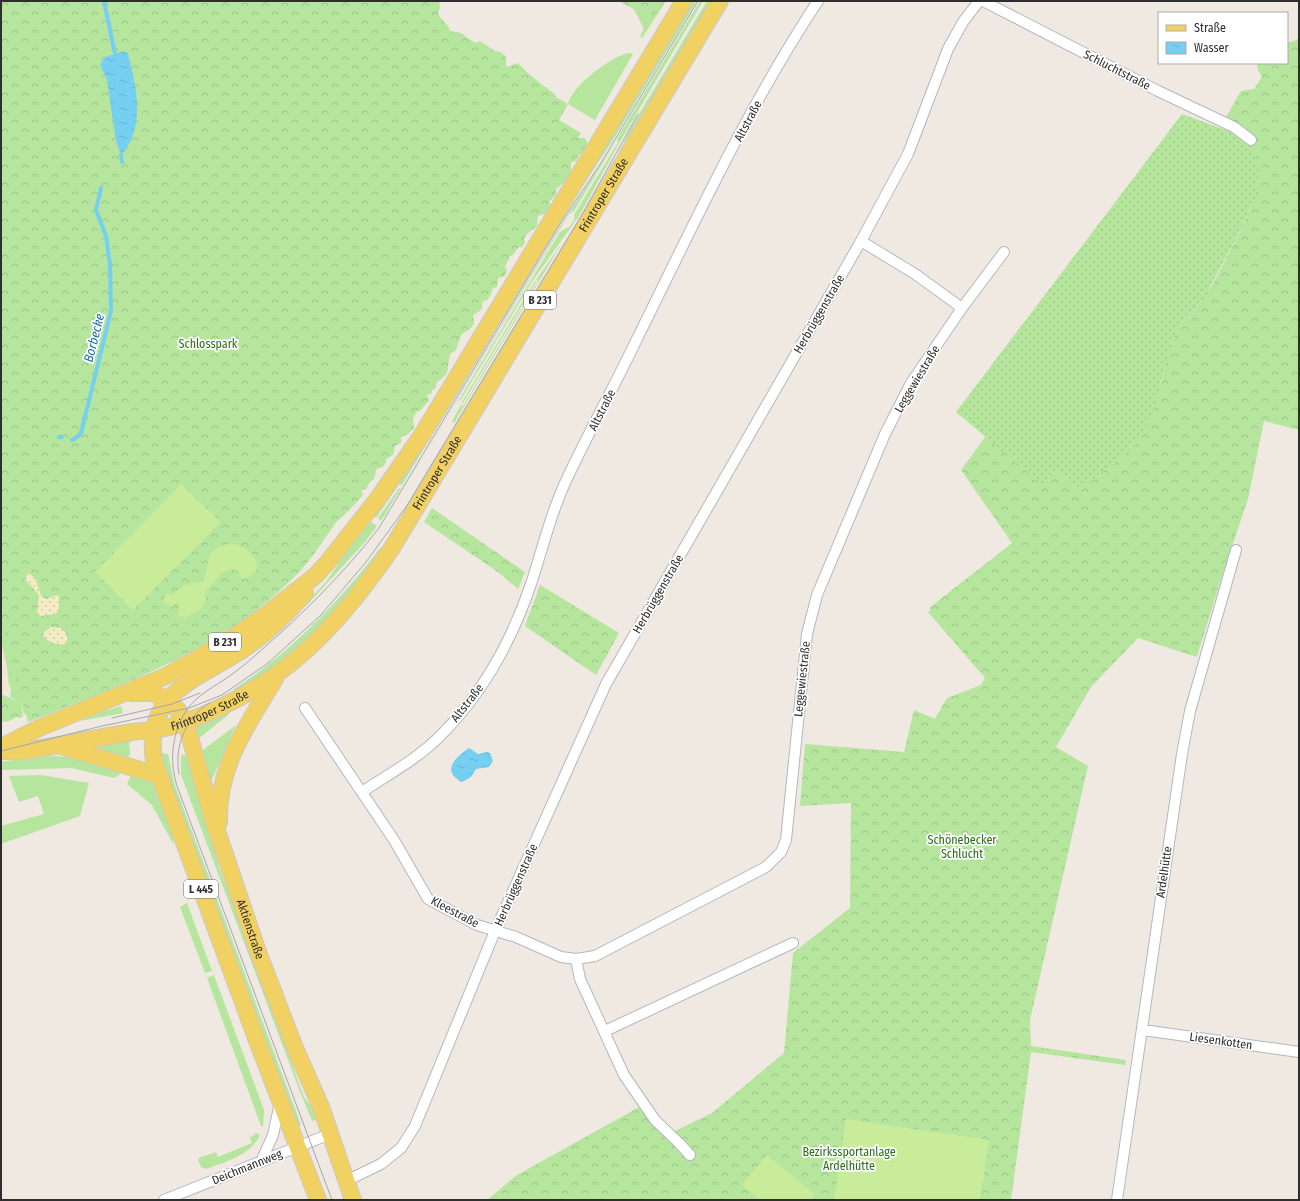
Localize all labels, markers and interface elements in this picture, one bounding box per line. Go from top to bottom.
legend [1158,12,1288,64]
text: Straße [1194,21,1226,35]
text: Wasser [1194,41,1229,55]
street label: Schluchtstraße [1081,47,1153,93]
street label: Altstraße [731,98,765,144]
street label: Frintroper Straße [576,155,631,235]
street label: Herbrüggenstraße [791,272,847,356]
road number: B 231 [524,291,556,309]
water label: Borbecke [81,312,107,364]
park label: Schlosspark [179,337,238,351]
street label: Leggewiestraße [891,343,943,415]
street label: Altstraße [586,387,618,433]
street label: Frintroper Straße [409,433,465,512]
street label: Herbrüggenstraße [630,552,686,636]
road number: B 231 [209,633,241,651]
street label: Leggewiestraße [791,640,813,717]
street label: Altstraße [448,681,486,725]
street label: Frintroper Straße [169,687,251,733]
park label: Schönebecker Schlucht [927,833,997,861]
street label: Herbrüggenstraße [492,842,540,928]
street label: Ardelhütte [1153,845,1175,899]
road number: L 445 [184,880,218,898]
street label: Kleestraße [429,894,481,931]
street label: Aktienstraße [234,898,267,961]
street label: Liesenkotten [1189,1030,1253,1052]
park label: Bezirkssportanlage Ardelhütte [802,1145,896,1173]
street label: Deichmannweg [210,1146,285,1187]

